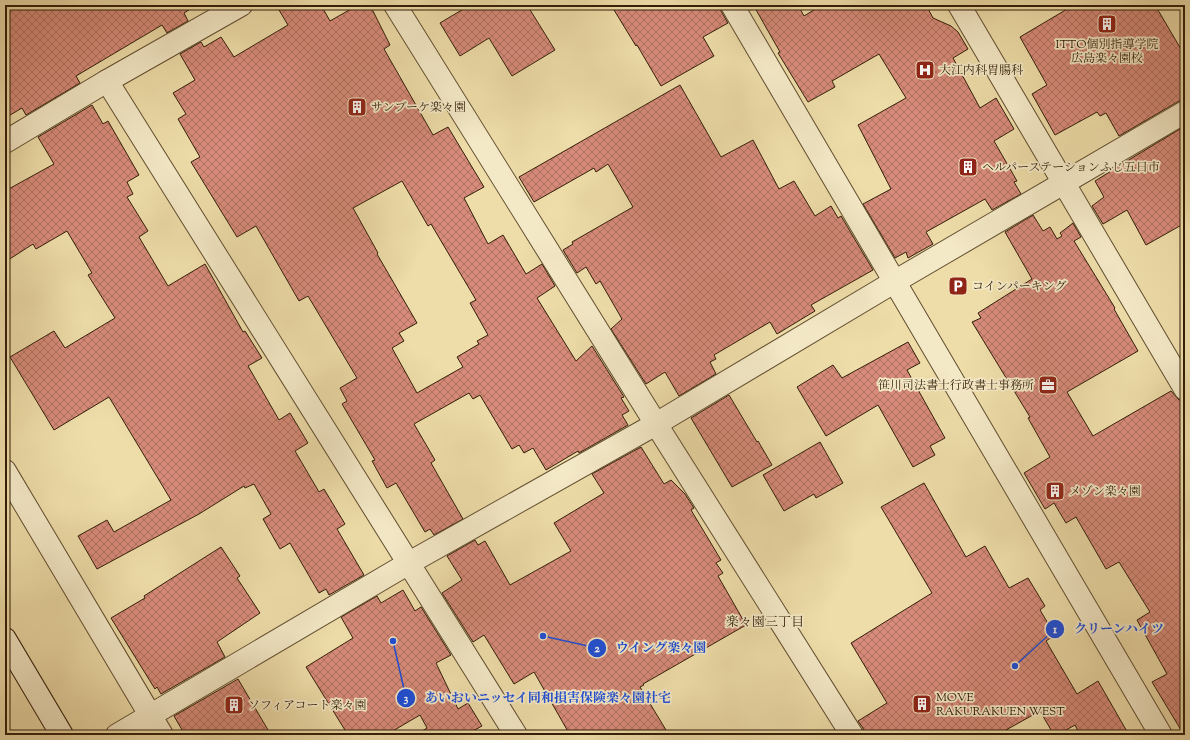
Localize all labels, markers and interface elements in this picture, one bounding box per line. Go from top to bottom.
building icon: ITTO個別指導学院 広島楽々園校 [1096,13,1118,35]
place label: ITTO個別指導学院 広島楽々園校 [1055,36,1159,68]
hospital icon: 大江内科胃腸科 [914,59,936,81]
place label: 大江内科胃腸科 [939,62,1023,80]
building icon: サンブーケ楽々園 [346,96,368,118]
place label: サンブーケ楽々園 [371,99,466,117]
building icon: ヘルパーステーションふじ五日市 [957,156,979,178]
place label: ヘルパーステーションふじ五日市 [982,159,1160,177]
parking icon: コインパーキング [947,275,969,297]
place label: コインパーキング [972,278,1066,296]
office icon: 笹川司法書士行政書士事務所 [1037,374,1059,396]
place label: 笹川司法書士行政書士事務所 [878,377,1034,395]
building icon: メゾン楽々園 [1044,480,1066,502]
place label: メゾン楽々園 [1069,483,1141,501]
district label: 楽々園三丁目 [726,614,804,632]
callout: クリーンハイツ [1045,616,1172,641]
text: 1 [1052,621,1058,639]
text: クリーンハイツ [1074,621,1164,639]
callout: ウイング楽々園 [587,635,714,660]
text: 2 [594,640,600,658]
text: ウイング楽々園 [616,640,706,658]
callout: あいおいニッセイ同和損害保険楽々園社宅 [396,685,679,710]
place label: MOVE RAKURAKUEN WEST [936,689,1065,721]
text: 3 [404,690,409,708]
text: あいおいニッセイ同和損害保険楽々園社宅 [425,690,671,708]
building icon: MOVE RAKURAKUEN WEST [911,693,933,715]
building icon: ソフィアコート楽々園 [223,694,245,716]
place label: ソフィアコート楽々園 [248,697,366,715]

